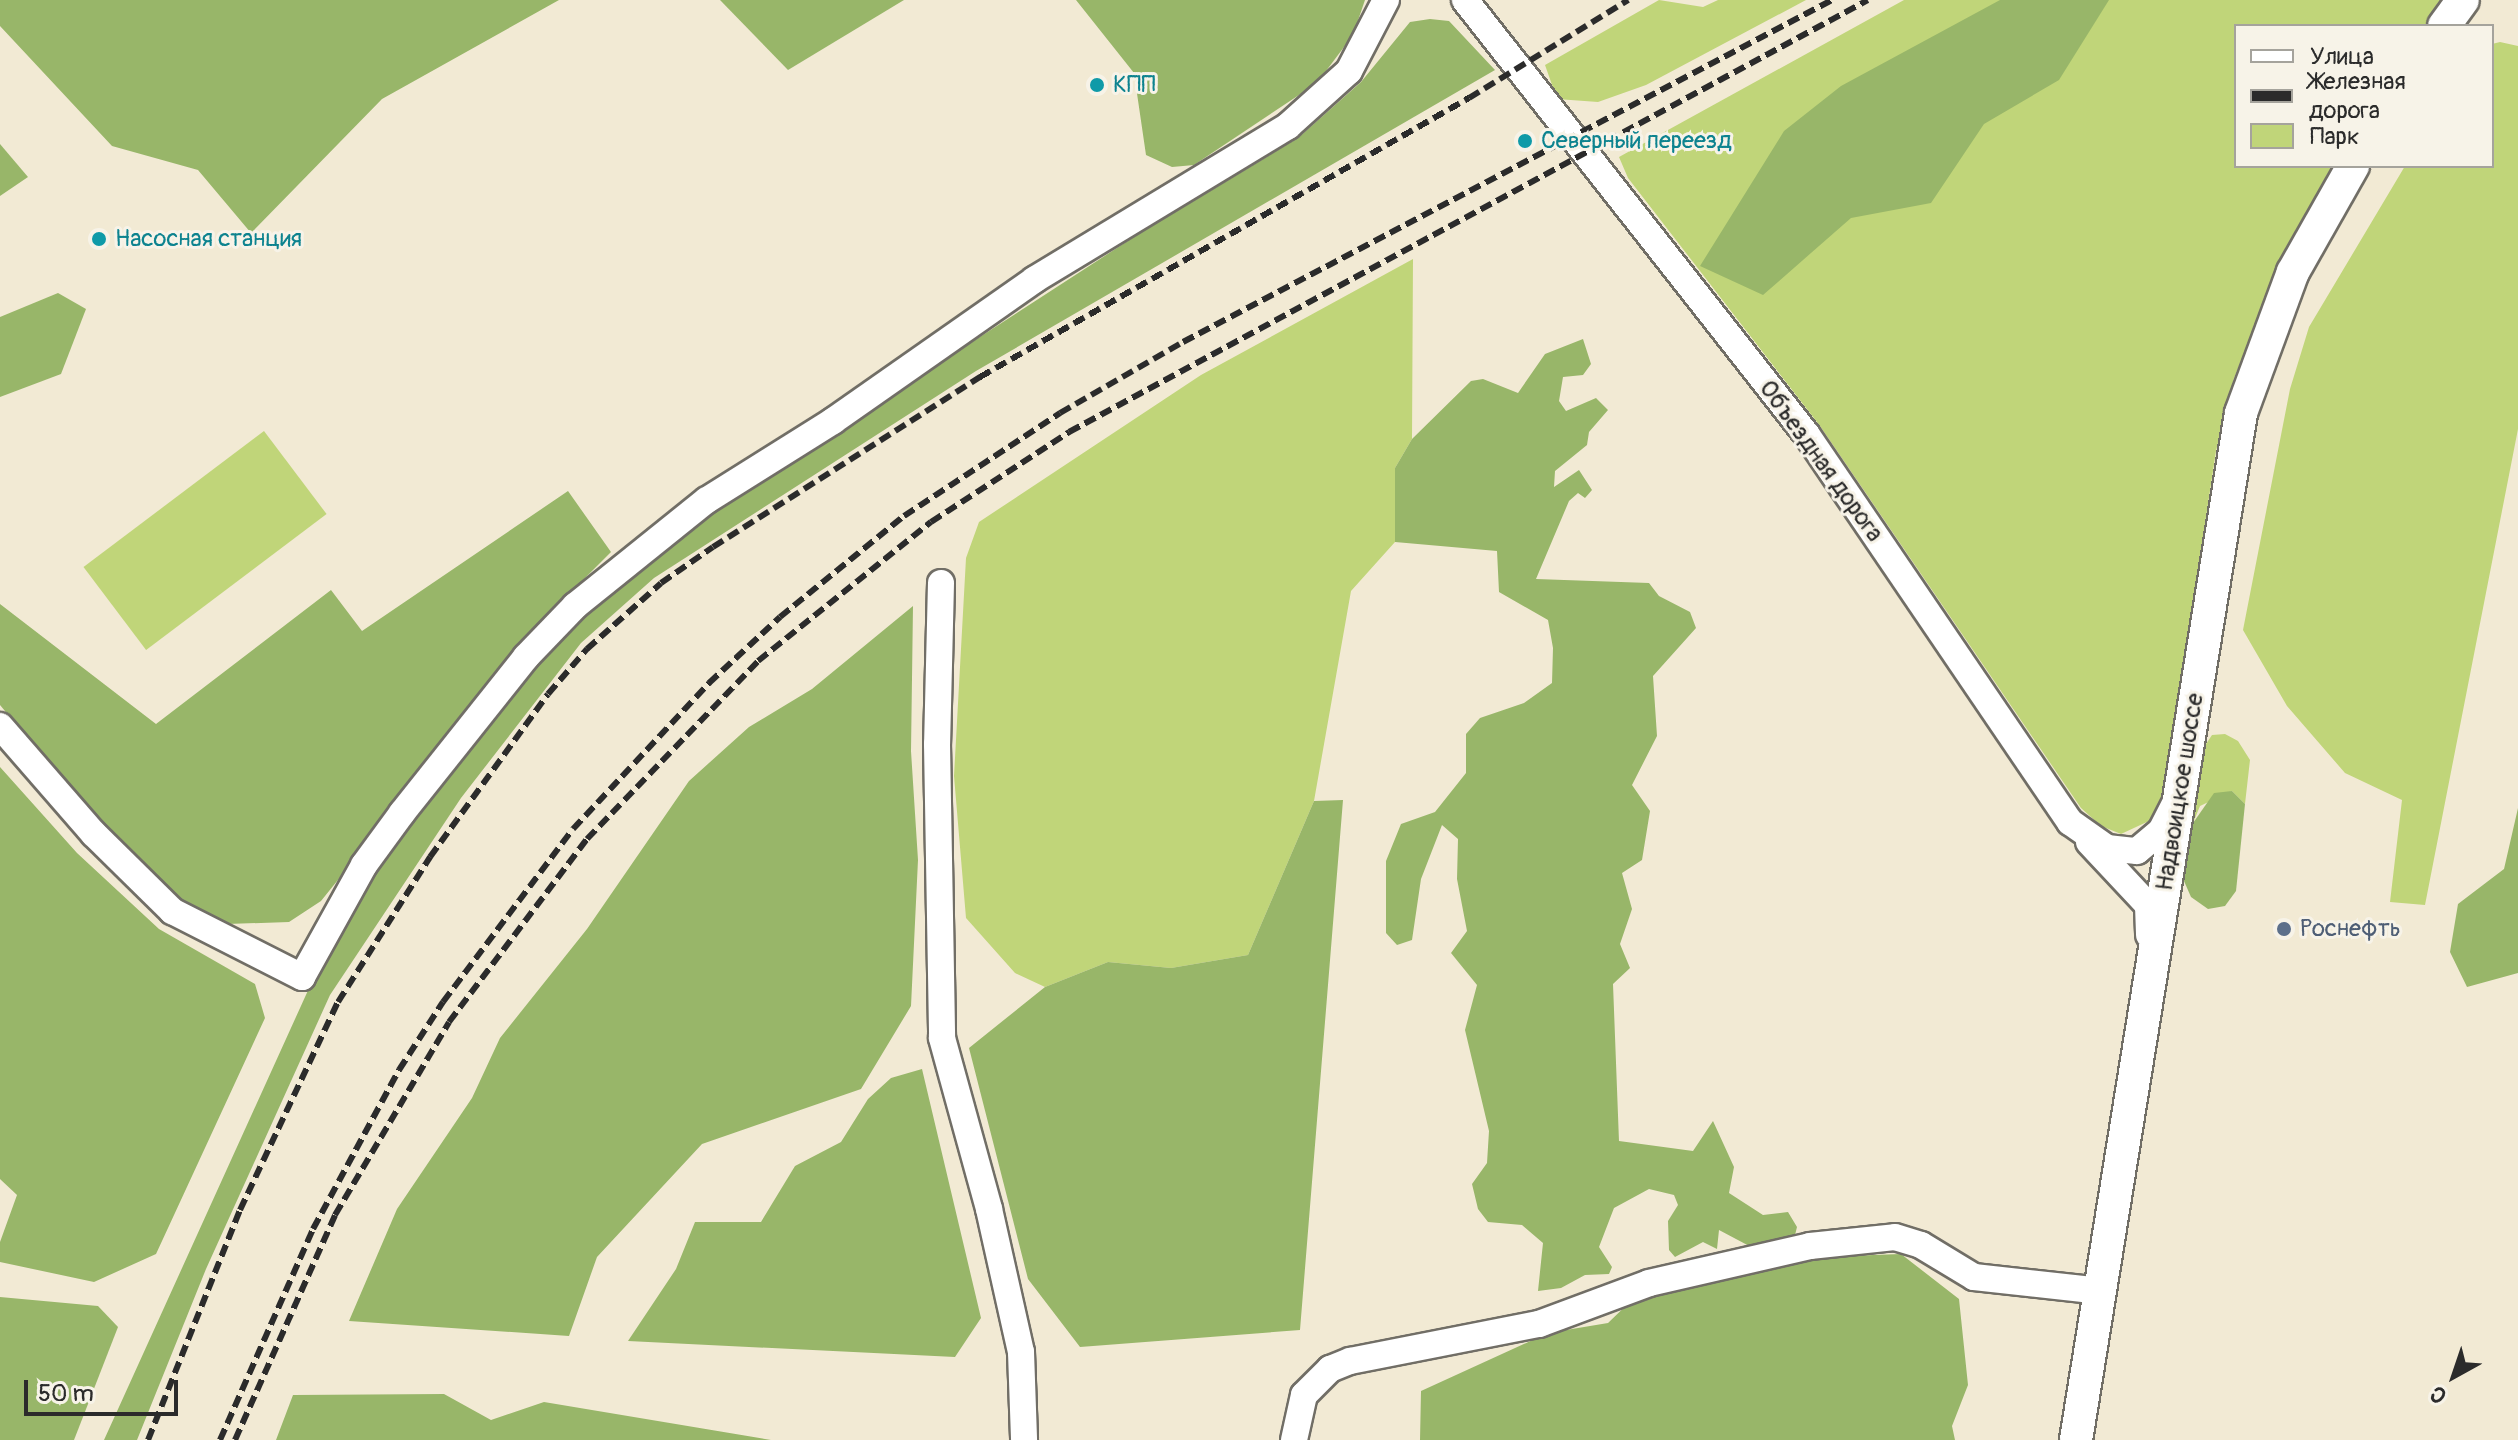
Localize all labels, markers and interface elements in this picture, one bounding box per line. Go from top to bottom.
legend [2234,24,2494,168]
text: Улица [2310,42,2374,71]
text: Железная дорога [2309,67,2406,125]
place label: КПП [1113,71,1156,99]
marker: КПП [1088,76,1106,94]
text: Парк [2310,122,2359,151]
place label: Северный переезд [1541,127,1732,155]
marker: Северный переезд [1516,132,1534,150]
place label: Насосная станция [115,225,302,253]
marker: Насосная станция [90,230,108,248]
street label: Объездная дорога [1753,375,1889,547]
street label: Надвоицкое шоссе [2150,691,2210,893]
place label: Роснефть [2300,915,2401,943]
marker: Роснефть [2275,920,2293,938]
north arrow [2414,1336,2494,1416]
scale bar [28,1364,182,1414]
text: 50 m [38,1379,94,1408]
text: С [2424,1379,2453,1409]

